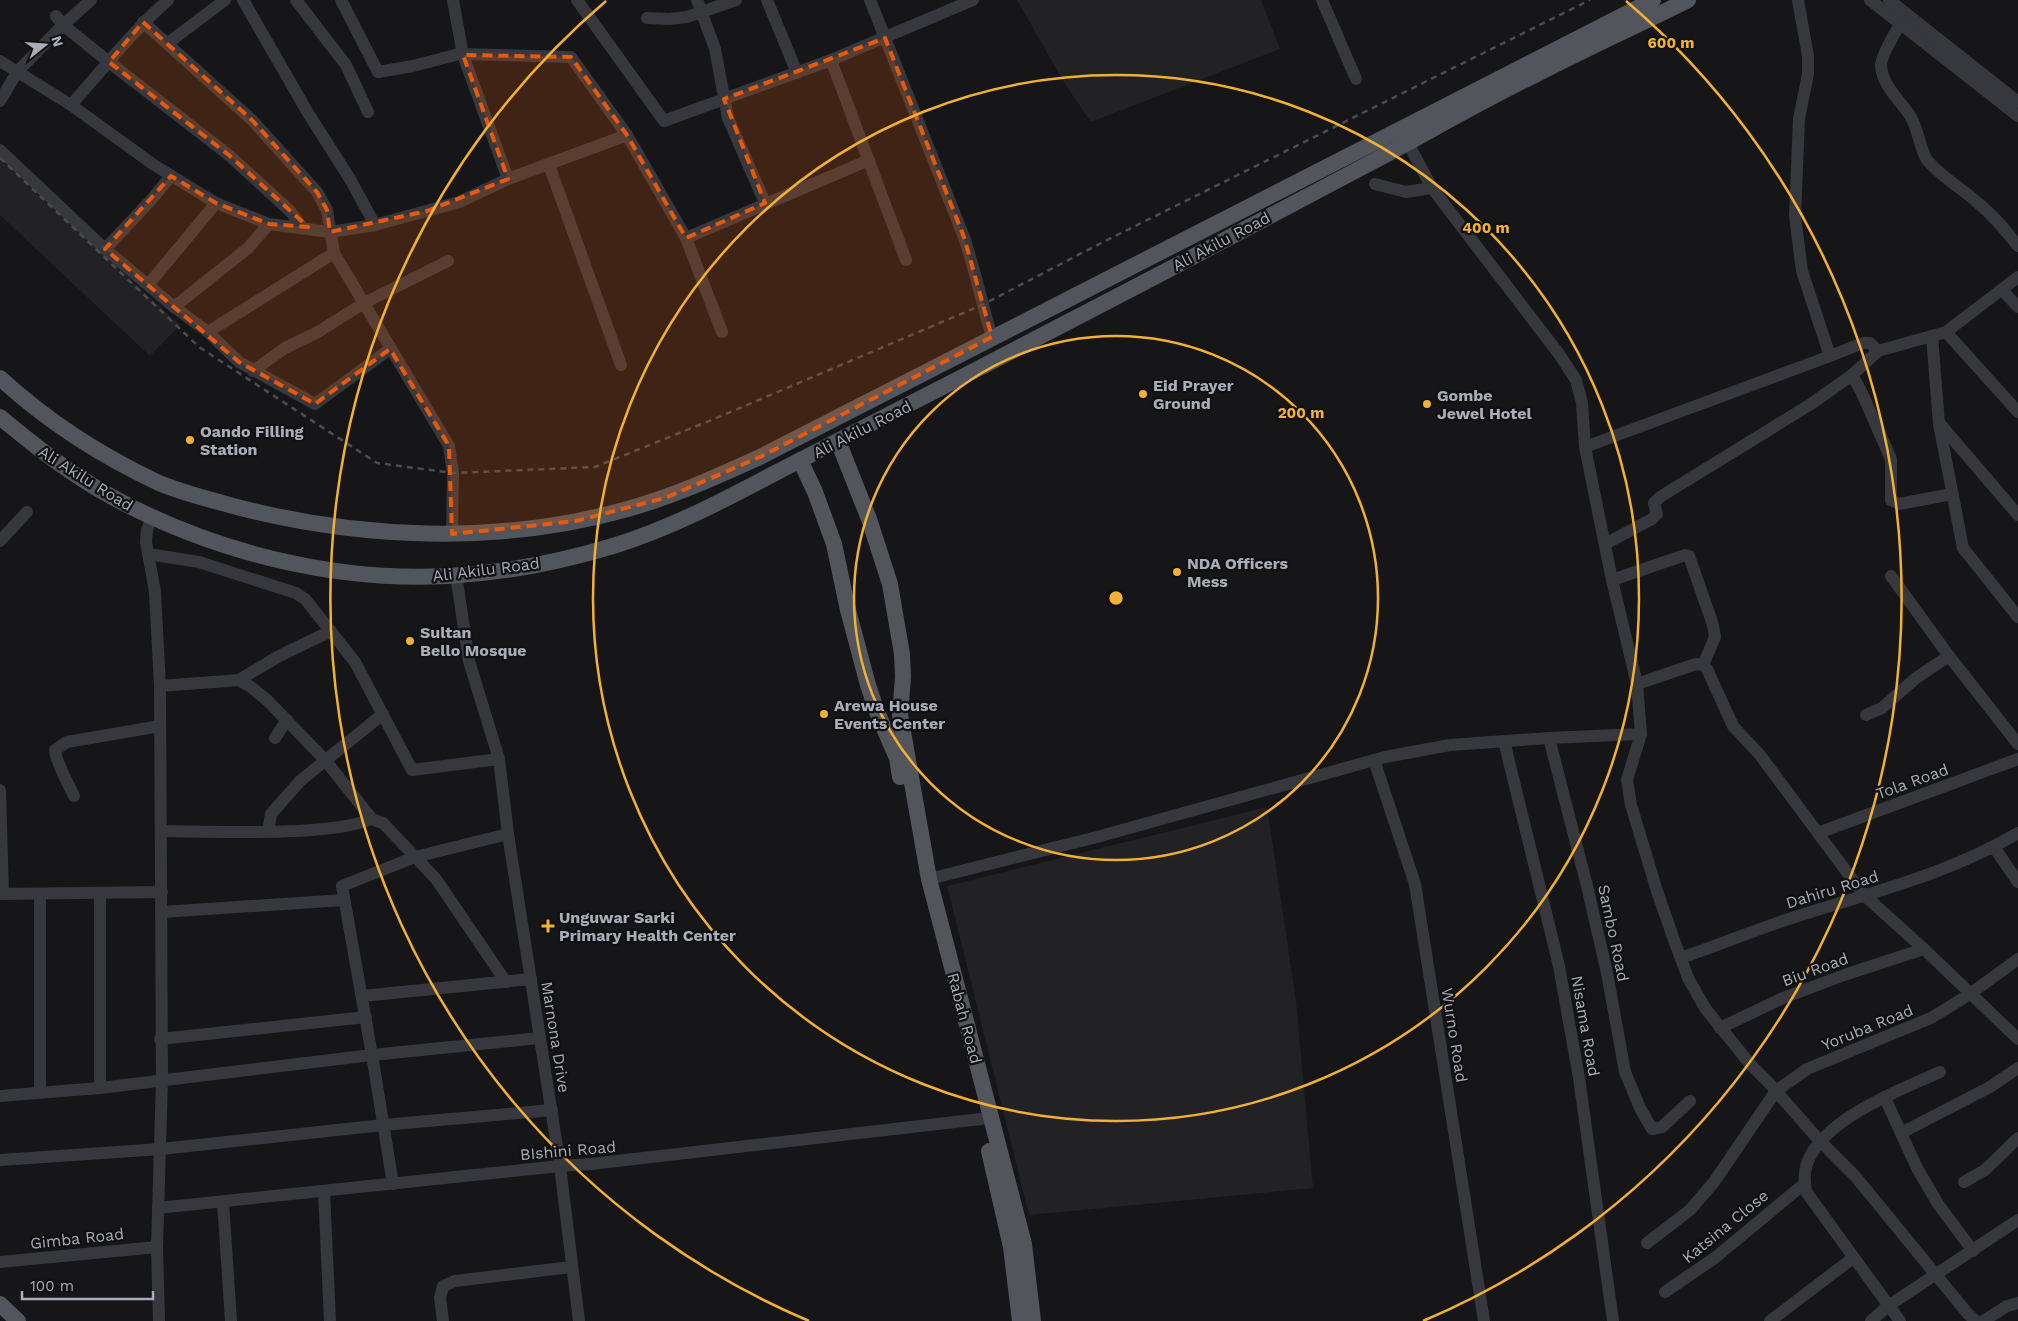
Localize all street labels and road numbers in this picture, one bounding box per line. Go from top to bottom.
street label: Ali Akilu Road [1169,208,1273,275]
street label: Ali Akilu Road [810,397,915,462]
street label: Ali Akilu Road [35,442,136,515]
street label: Ali Akilu Road [431,554,541,585]
street label: Tola Road [1873,760,1951,803]
street label: Dahiru Road [1784,866,1881,913]
street label: Sambo Road [1594,883,1633,983]
street label: Biu Road [1779,949,1851,990]
street label: Rabah Road [943,971,986,1066]
street label: Nisama Road [1567,974,1604,1078]
street label: Marnona Drive [537,980,574,1094]
street label: Wurno Road [1438,986,1471,1084]
street label: Yoruba Road [1819,1000,1916,1054]
street label: BIshini Road [519,1137,617,1164]
street label: Katsina Close [1678,1186,1772,1267]
street label: Gimba Road [29,1224,125,1253]

